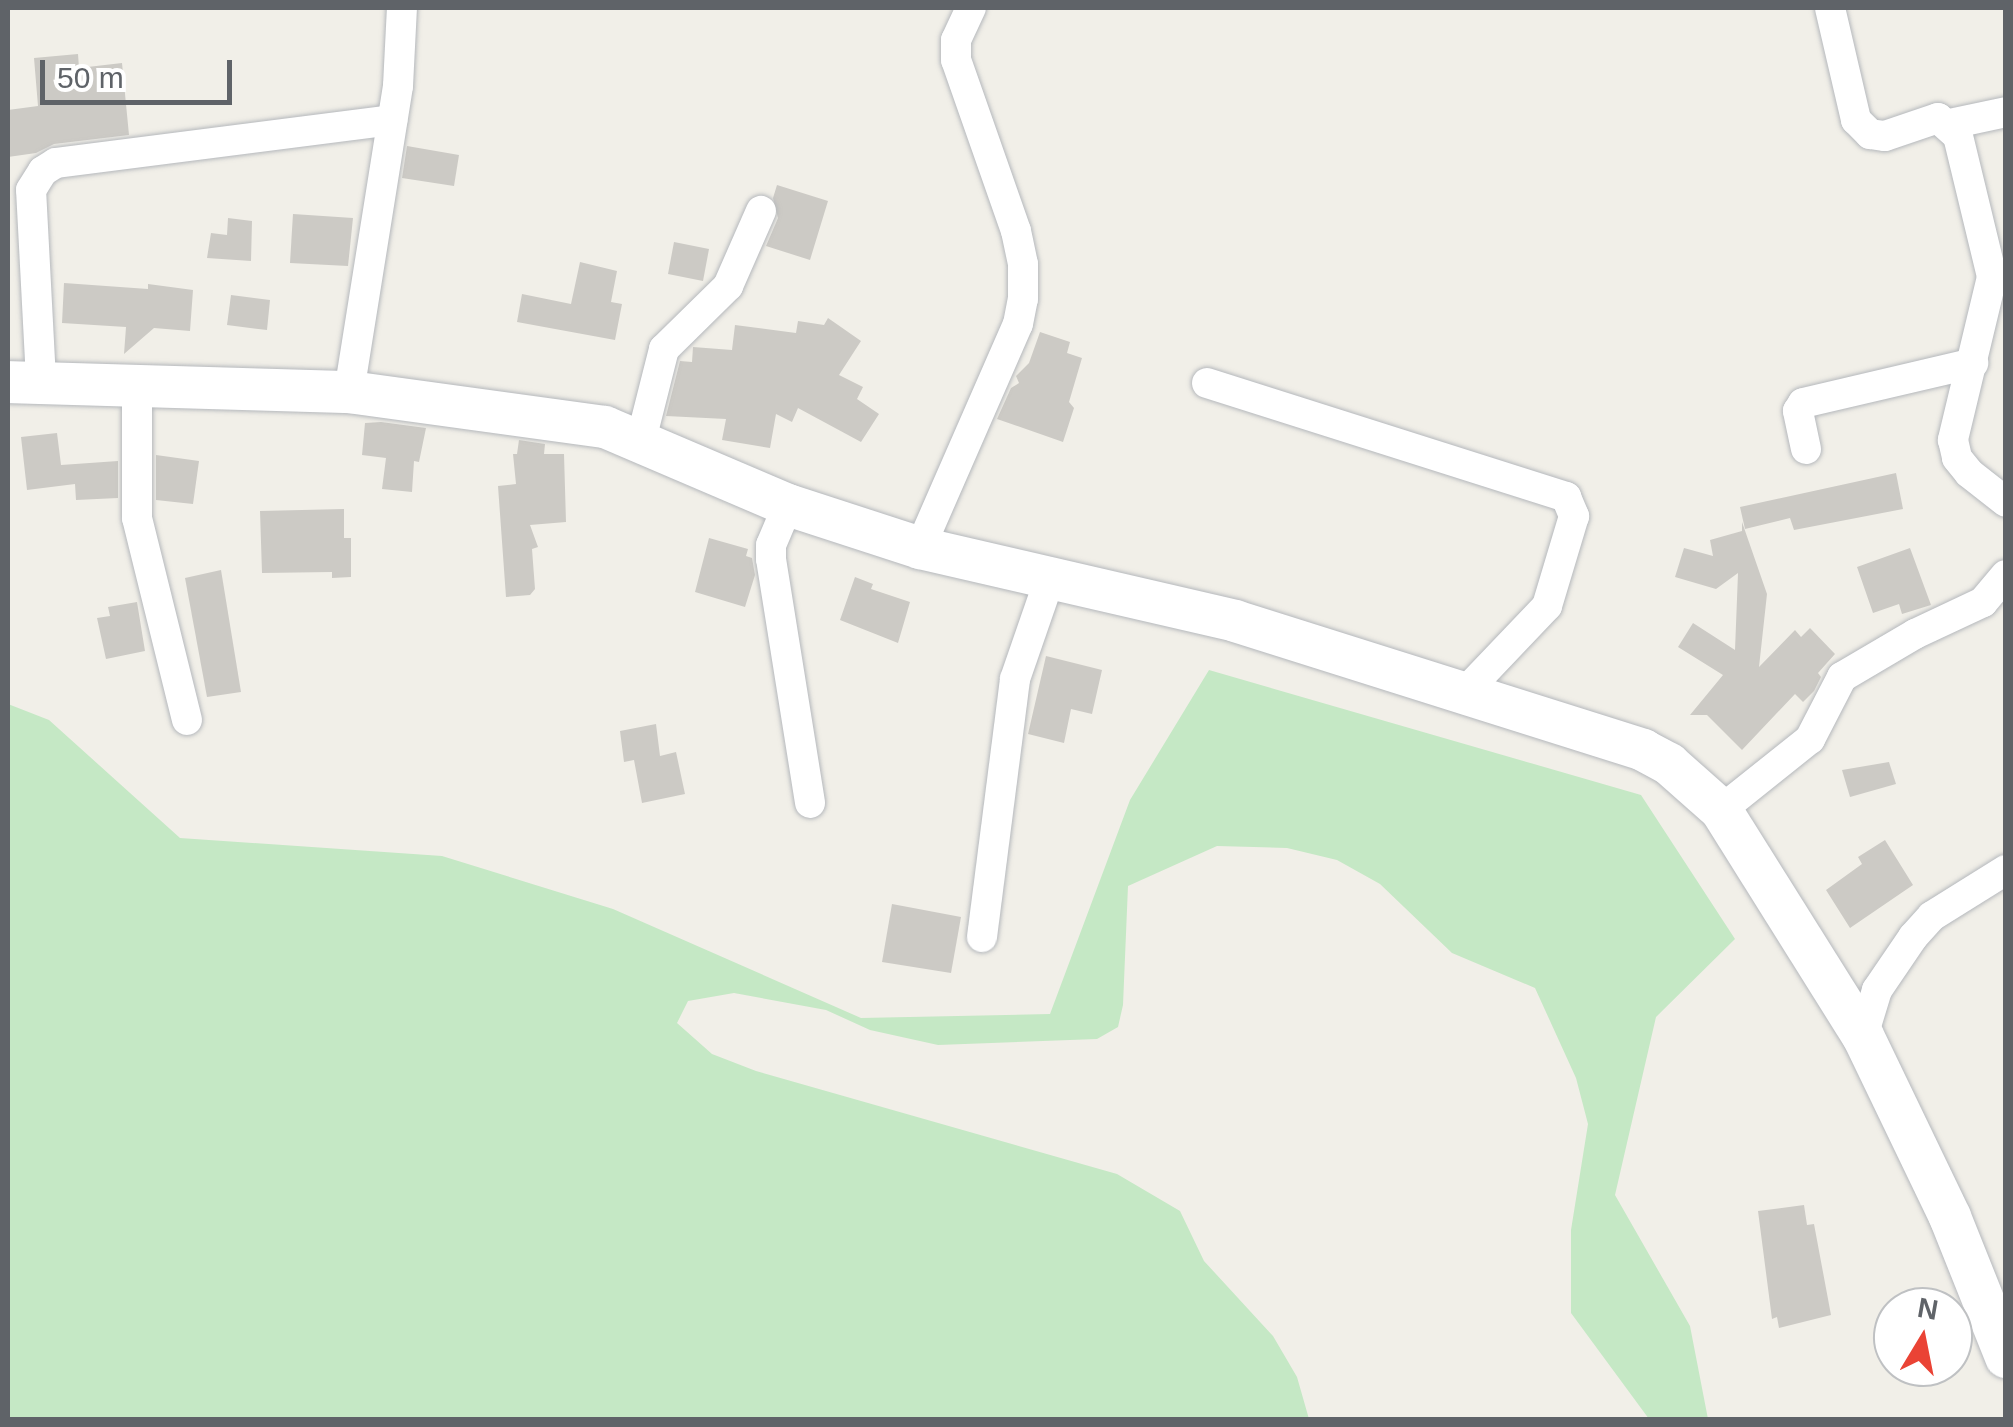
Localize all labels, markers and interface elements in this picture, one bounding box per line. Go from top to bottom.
scale bar [45,40,238,102]
text: 50 m [57,61,124,94]
north arrow [1873,1287,1973,1387]
text: N [1915,1292,1941,1326]

